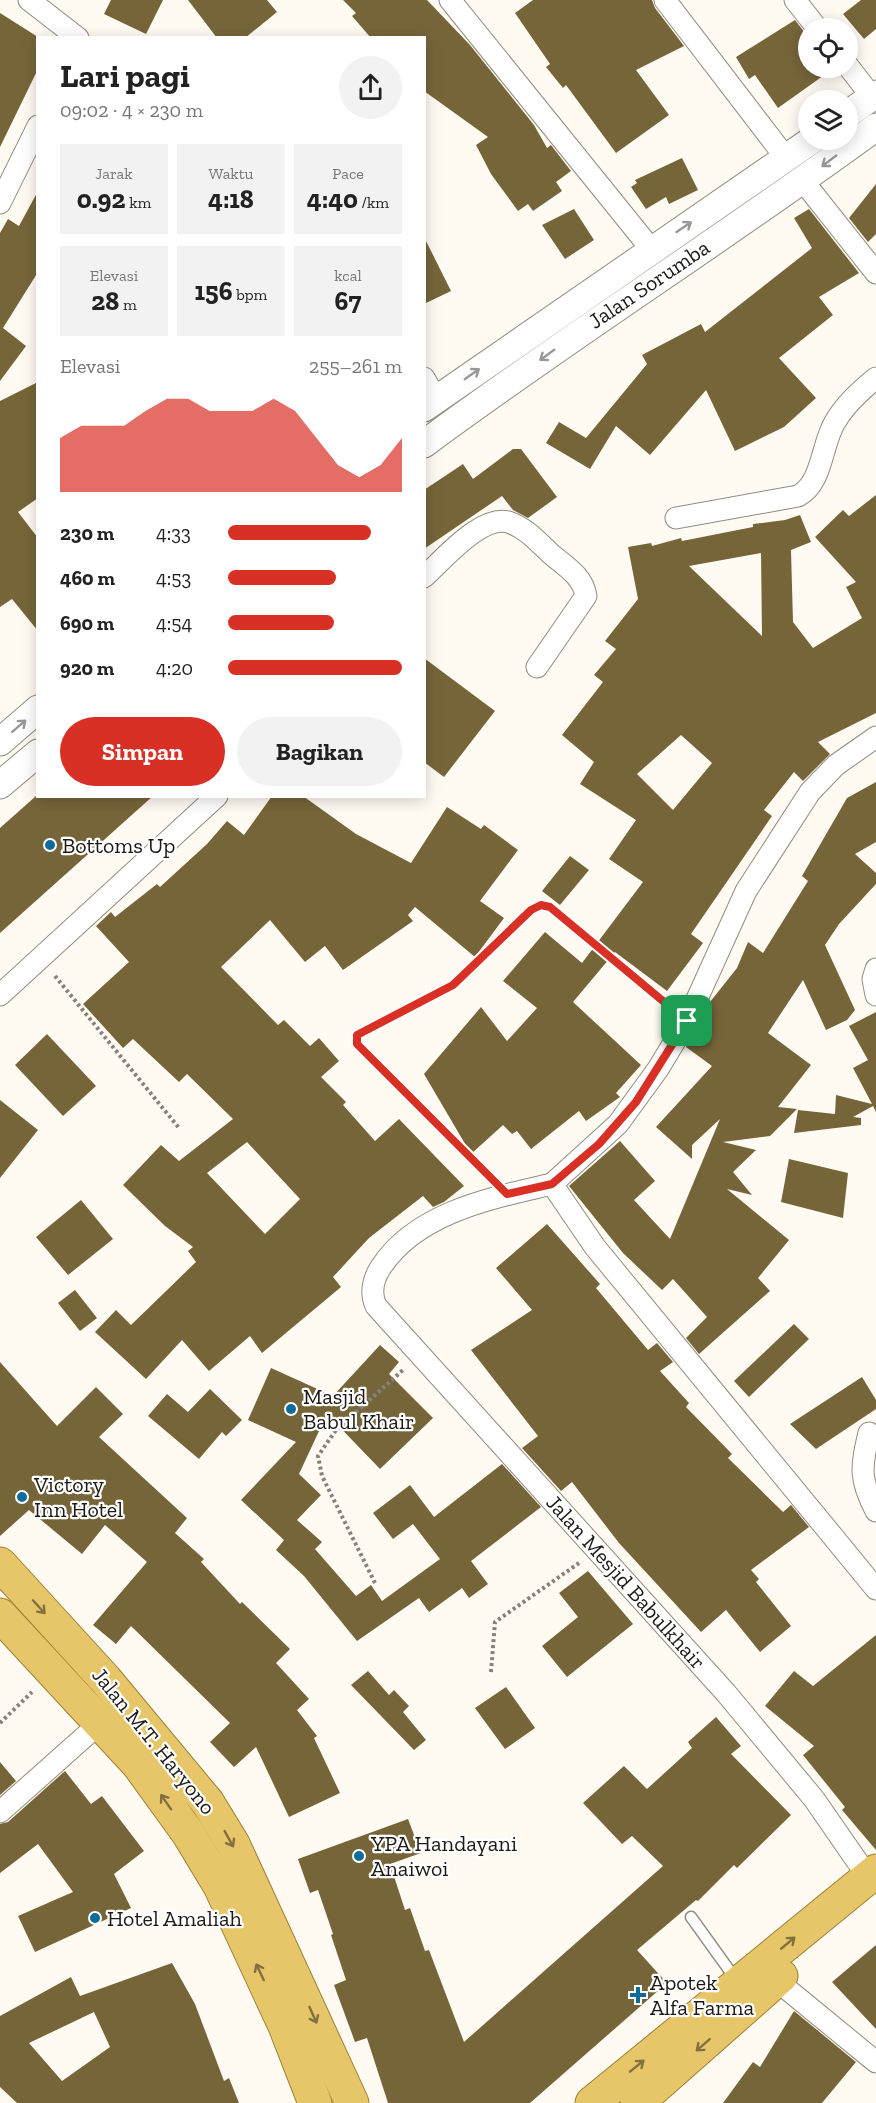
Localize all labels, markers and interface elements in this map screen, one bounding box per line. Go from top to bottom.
map controls [798,18,858,150]
button: locate [798,18,858,78]
text: Lari pagi [60,56,190,95]
button: share [339,56,402,119]
button: layers [798,90,858,150]
text: 09:02 · 4 × 230 m [60,98,203,122]
one-way arrow [821,155,837,168]
text: Jarak [95,164,133,183]
text: Waktu [208,164,254,183]
text: Pace [332,164,364,183]
text: 0.92 [77,183,126,215]
text: 4:18 [208,183,254,215]
text: 4:40 [307,183,358,215]
text: km [126,193,151,212]
text: /km [358,193,389,212]
one-way arrow [675,221,692,233]
street label: Jalan Sorumba [583,233,715,334]
text: Elevasi [90,266,138,285]
text: kcal [334,266,362,285]
text: 156 [195,275,233,307]
text: 28 [91,285,119,317]
text: bpm [233,285,267,304]
text: 67 [335,285,361,317]
text: m [119,295,137,314]
one-way arrow [540,349,556,361]
text: Elevasi [60,354,120,378]
text: 255–261 m [309,354,402,378]
one-way arrow [464,368,480,380]
text: 230 m [60,521,114,545]
text: 4:33 [156,521,191,545]
text: 460 m [60,566,115,590]
text: 4:53 [156,566,191,590]
text: 690 m [60,611,114,635]
text: 4:54 [156,611,192,635]
text: 920 m [60,656,114,680]
text: 4:20 [156,656,193,680]
button: Simpan [60,717,225,786]
button: Bagikan [237,717,402,786]
one-way arrow [11,719,26,733]
place label: Bottoms Up [62,832,175,859]
marker: Bottoms Up [43,838,57,852]
pin [661,995,712,1046]
icon: arrive [670,1004,703,1037]
place label: Masjid Babul Khair [303,1383,414,1435]
marker: Masjid Babul Khair [284,1402,298,1416]
place label: Victory Inn Hotel [33,1471,123,1523]
street label: Jalan Mesjid Babulkhair [541,1489,711,1675]
marker: Victory Inn Hotel [15,1490,29,1504]
one-way arrow [32,1600,46,1615]
street label: Jalan M.T. Haryono [86,1662,222,1820]
one-way arrow [159,1794,172,1810]
one-way arrow [223,1830,235,1847]
place label: YPA Handayani Anaiwoi [370,1830,517,1882]
marker: YPA Handayani Anaiwoi [352,1849,366,1863]
place label: Hotel Amaliah [107,1905,243,1932]
marker: Hotel Amaliah [88,1911,102,1925]
one-way arrow [780,1936,795,1950]
one-way arrow [254,1963,266,1981]
place label: Apotek Alfa Farma [650,1969,755,2021]
marker: Apotek Alfa Farma [631,1988,645,2002]
one-way arrow [308,2006,319,2024]
one-way arrow [696,2038,711,2052]
one-way arrow [629,2059,644,2073]

